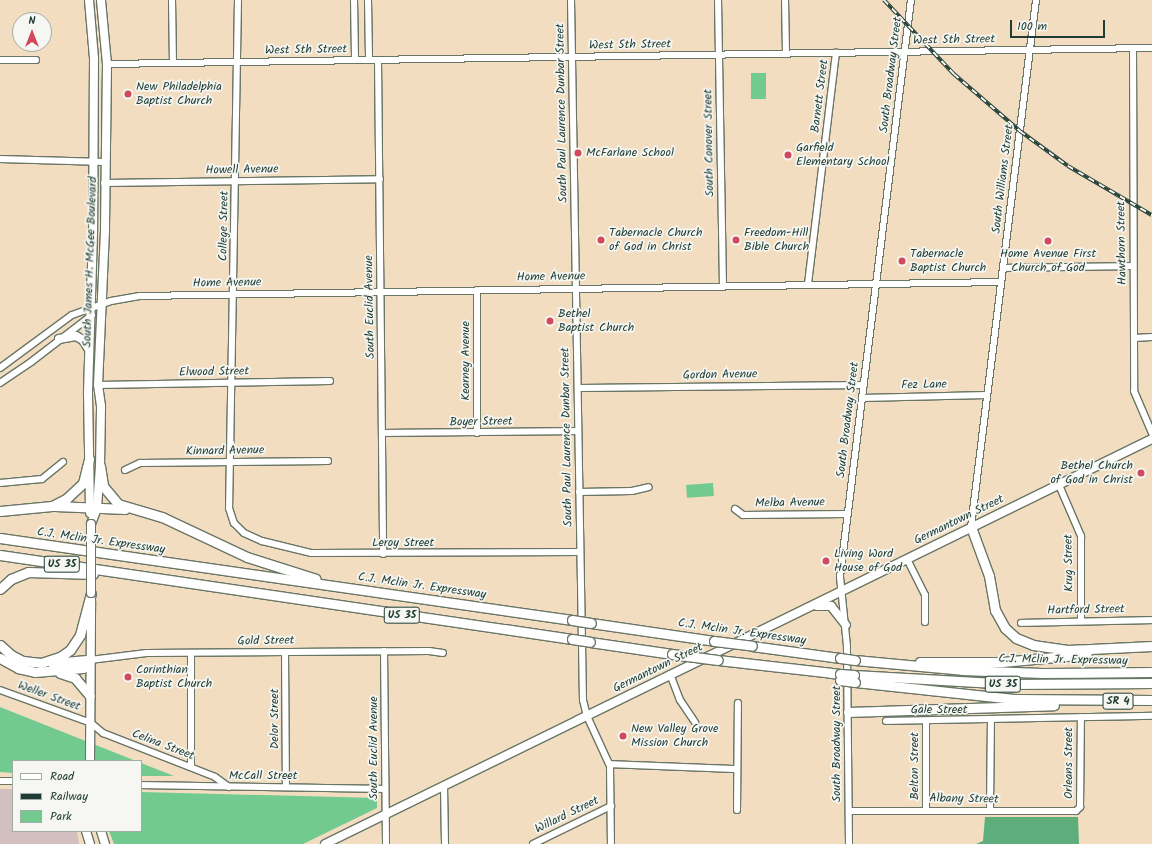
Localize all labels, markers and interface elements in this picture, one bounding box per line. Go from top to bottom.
north arrow [12,12,52,52]
text: N [29,12,35,30]
scale bar [1012,12,1107,38]
street label: South Broadway Street [877,16,905,134]
text: 100 m [1017,17,1047,36]
street label: South Paul Laurence Dunbar Street [553,23,571,203]
street label: West 5th Street [913,32,995,48]
street label: West 5th Street [589,37,671,53]
street label: West 5th Street [265,42,347,58]
street label: Barnett Street [808,59,832,133]
place label: New Philadelphia Baptist Church [136,80,222,108]
marker: New Philadelphia Baptist Church [123,89,133,99]
street label: South Conover Street [701,89,717,197]
street label: South Williams Street [989,124,1017,234]
place label: Garfield Elementary School [796,141,889,169]
place label: McFarlane School [586,146,674,160]
marker: McFarlane School [573,148,583,158]
marker: Garfield Elementary School [783,150,793,160]
street label: Howell Avenue [205,162,279,178]
street label: South James H. McGee Boulevard [80,176,100,348]
street label: College Street [216,191,232,261]
street label: Hawthorn Street [1114,201,1130,285]
place label: Tabernacle Church of God in Christ [609,226,702,254]
place label: Freedom-Hill Bible Church [744,226,809,254]
marker: Tabernacle Church of God in Christ [596,235,606,245]
marker: Freedom-Hill Bible Church [731,235,741,245]
marker: Home Avenue First Church of God [1043,236,1053,246]
place label: Tabernacle Baptist Church [910,247,986,275]
place label: Home Avenue First Church of God [1000,247,1096,275]
street label: South Euclid Avenue [362,255,378,359]
marker: Tabernacle Baptist Church [897,256,907,266]
street label: Home Avenue [517,269,585,285]
street label: Home Avenue [193,275,261,291]
place label: Bethel Baptist Church [558,307,634,335]
marker: Bethel Baptist Church [545,316,555,326]
street label: Kearney Avenue [459,321,473,401]
street label: South Paul Laurence Dunbar Street [558,347,576,527]
street label: South Broadway Street [834,361,862,479]
street label: Elwood Street [179,364,249,380]
street label: Gordon Avenue [683,367,757,383]
street label: Fez Lane [901,377,947,393]
street label: Boyer Street [449,414,513,430]
street label: Kinnard Avenue [186,443,264,459]
place label: Bethel Church of God in Christ [1050,459,1133,487]
marker: Bethel Church of God in Christ [1136,468,1146,478]
street label: Germantown Street [912,492,1006,548]
street label: Melba Avenue [755,495,825,511]
street label: C.J. Mclin Jr. Expressway [36,525,166,557]
street label: Krug Street [1061,534,1077,592]
street label: Leroy Street [372,536,434,550]
place label: Living Word House of God [834,547,902,575]
road number: US 35 [43,555,81,573]
marker: Living Word House of God [821,556,831,566]
street label: C.J. Mclin Jr. Expressway [357,570,487,602]
street label: Hartford Street [1047,602,1125,618]
road number: US 35 [383,606,421,624]
street label: C.J. Mclin Jr. Expressway [677,616,807,648]
street label: Gold Street [237,633,295,649]
street label: Germantown Street [611,640,705,696]
street label: C.J. Mclin Jr. Expressway [998,652,1128,668]
place label: Corinthian Baptist Church [136,663,212,691]
marker: Corinthian Baptist Church [123,672,133,682]
road number: US 35 [984,675,1022,693]
street label: Weller Street [16,678,82,714]
street label: South Broadway Street [830,686,844,802]
street label: Delor Street [268,689,282,749]
road number: SR 4 [1102,692,1134,710]
street label: South Euclid Avenue [367,696,381,800]
street label: Gale Street [911,703,967,717]
place label: New Valley Grove Mission Church [631,722,718,750]
street label: Celina Street [130,727,196,763]
street label: Orleans Street [1062,727,1076,799]
marker: New Valley Grove Mission Church [618,731,628,741]
street label: Belton Street [908,732,922,800]
legend [12,760,142,832]
text: Road [50,767,74,786]
street label: McCall Street [229,769,297,783]
text: Railway [50,787,88,806]
street label: Albany Street [929,791,999,807]
street label: Willard Street [533,793,601,837]
text: Park [50,807,72,826]

